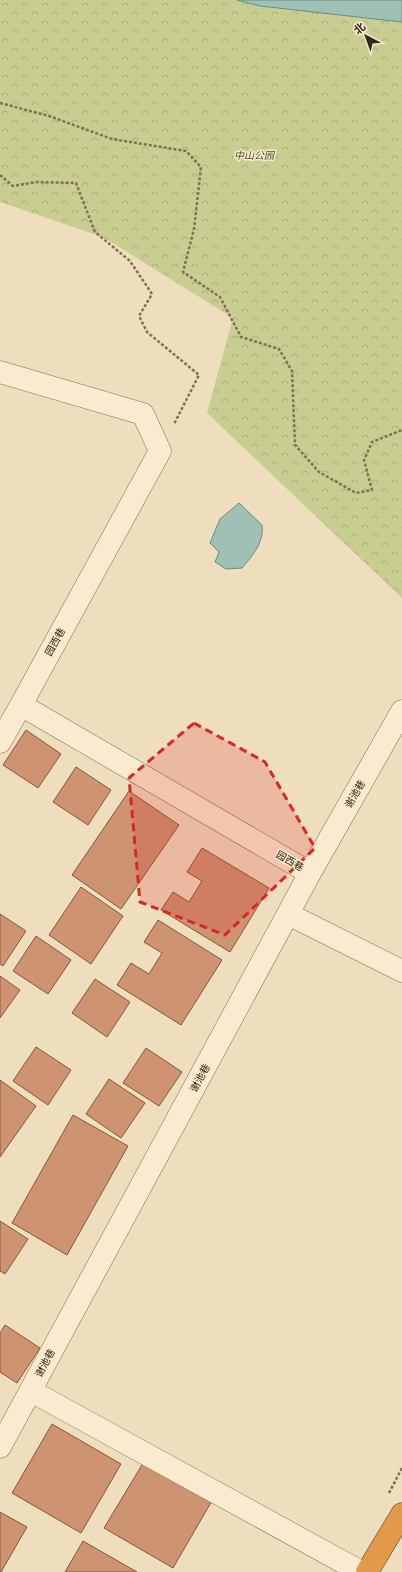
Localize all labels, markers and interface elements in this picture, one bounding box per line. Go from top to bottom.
north arrow [346,16,386,56]
text: 北 [351,20,369,38]
park label: 中山公园 [234,149,276,162]
street label: 园西巷 [42,626,68,658]
street label: 谢池巷 [342,778,368,810]
street label: 园西巷 [274,848,306,874]
street label: 谢池巷 [187,1062,213,1094]
street label: 谢池巷 [32,1347,58,1379]

